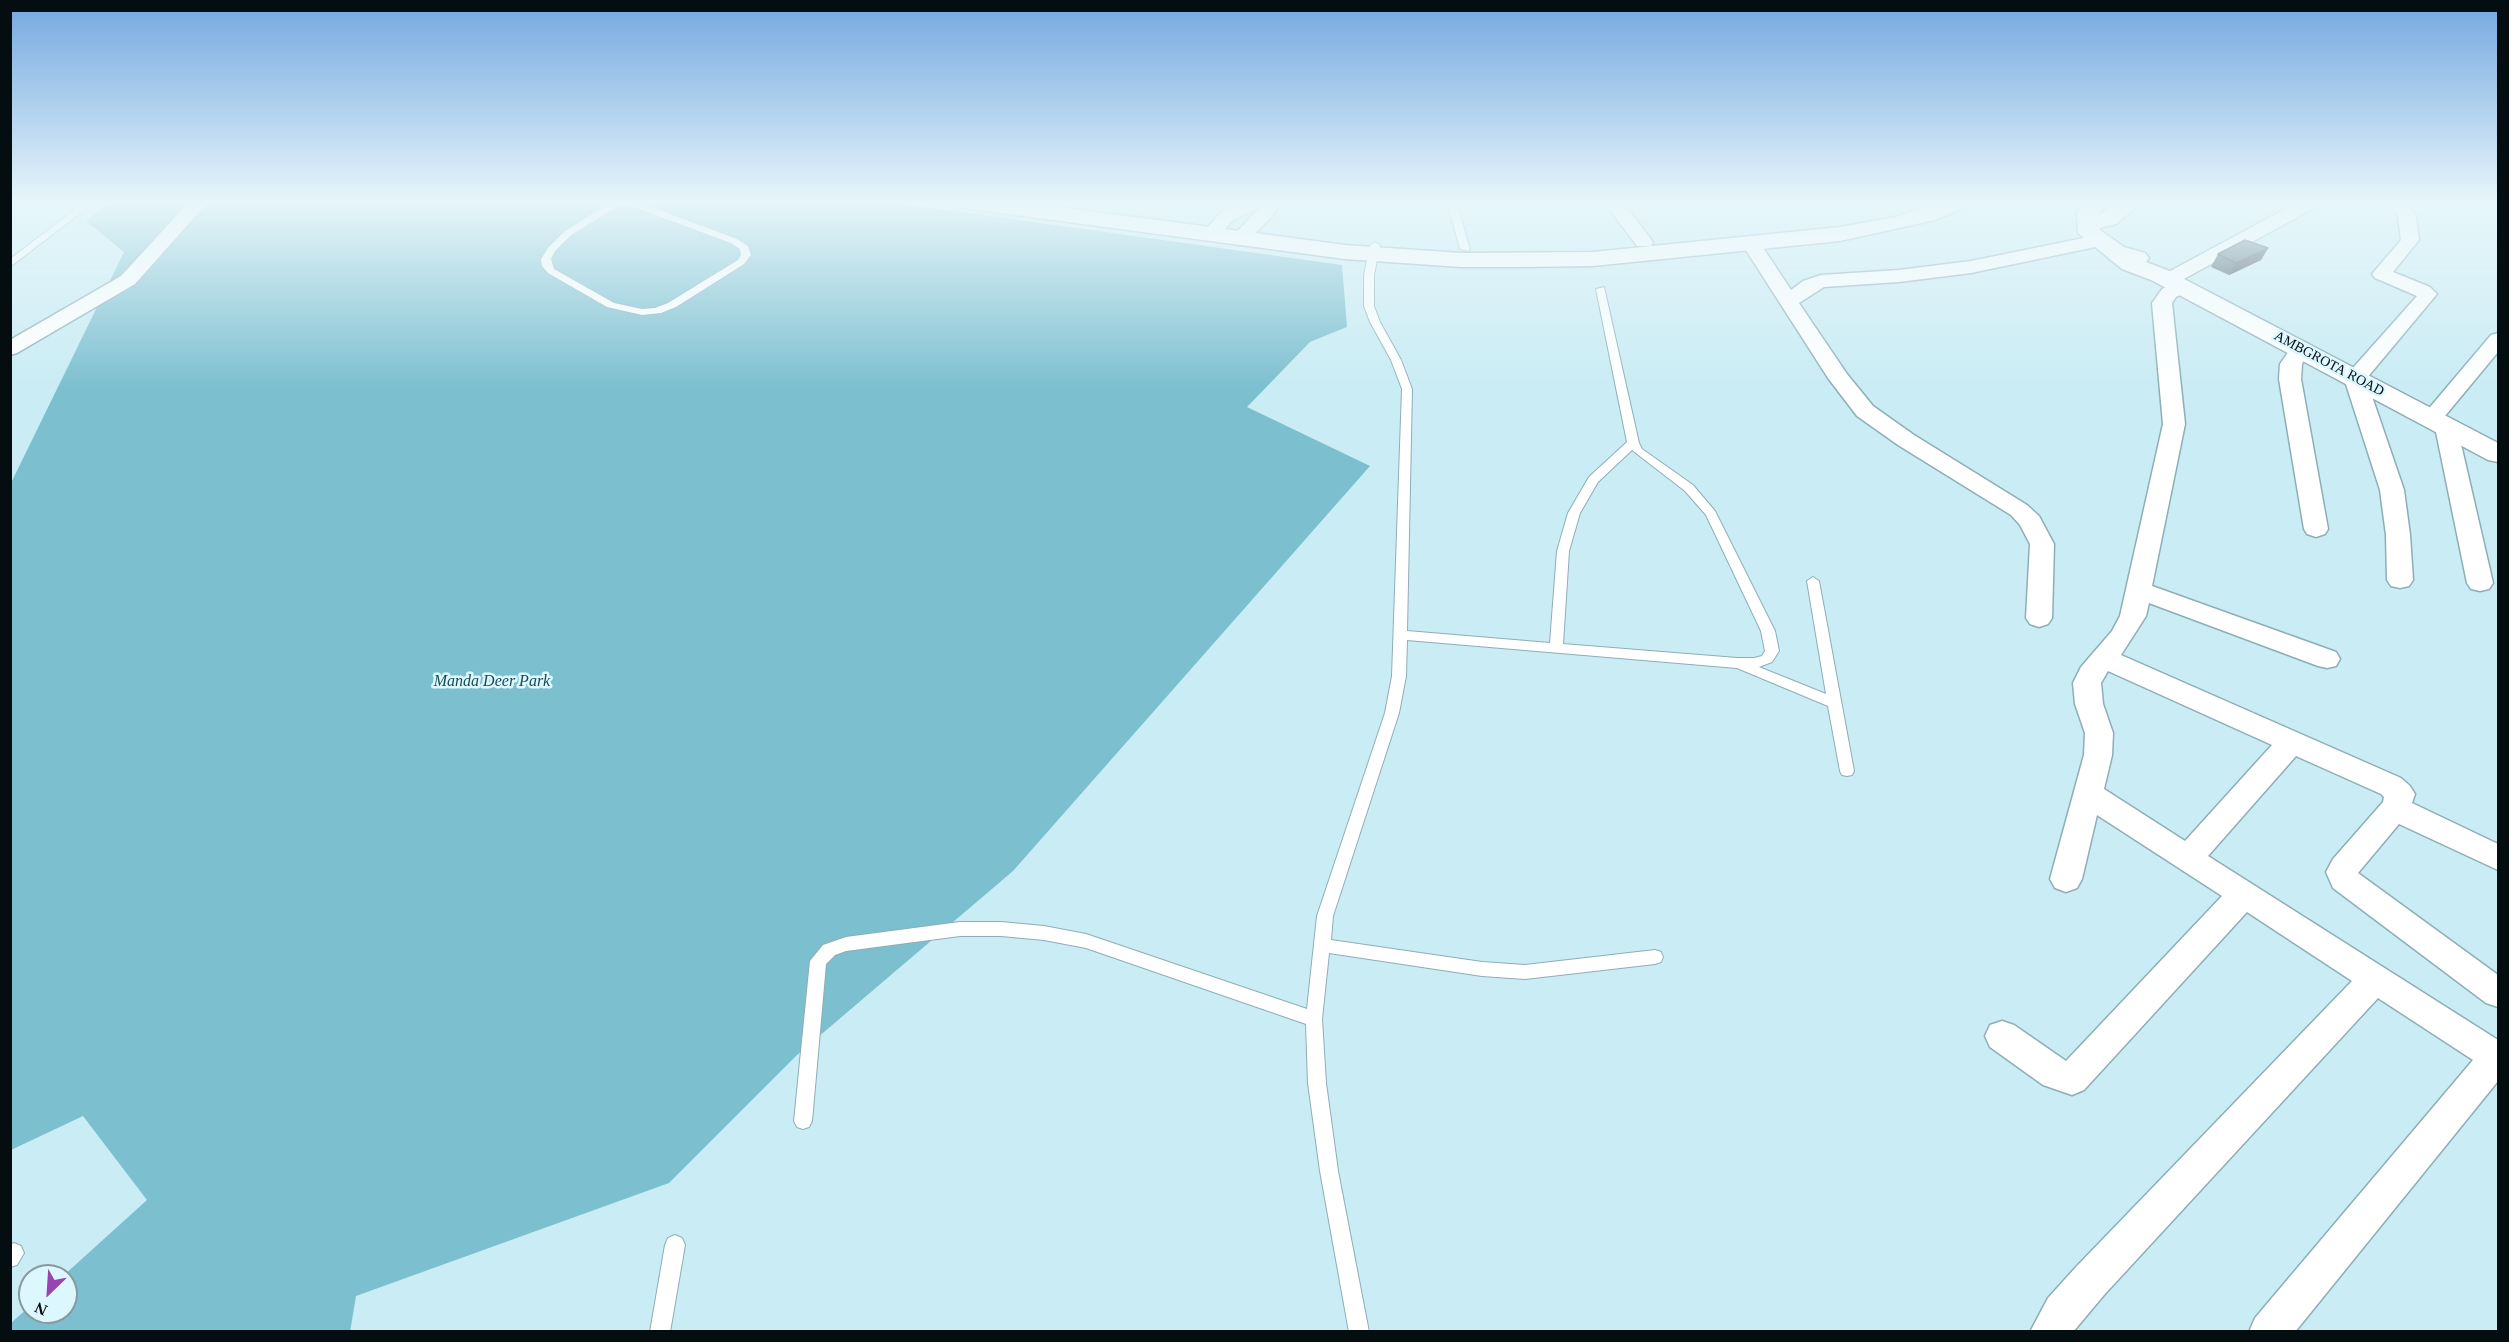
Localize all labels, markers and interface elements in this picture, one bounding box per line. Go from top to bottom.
street label: AMBGROTA ROAD [2271,328,2387,400]
park label: Manda Deer Park [434,672,550,692]
north arrow [18,1264,78,1324]
text: N [32,1299,50,1319]

